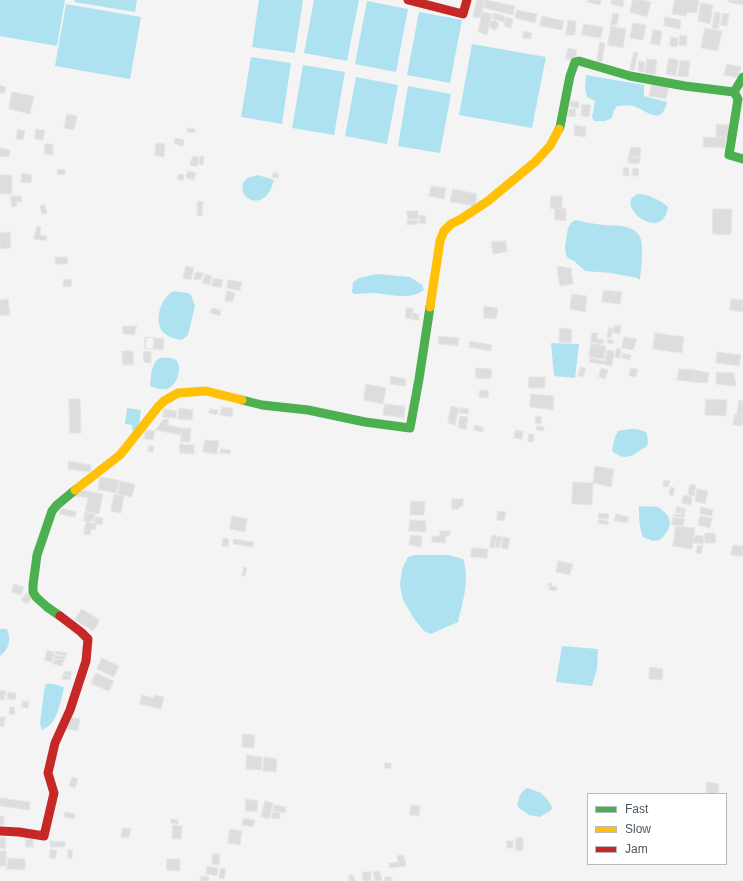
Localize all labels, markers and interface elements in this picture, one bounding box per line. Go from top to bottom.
legend [587,793,727,865]
text: Fast [625,802,648,816]
text: Slow [625,822,651,836]
text: Jam [625,842,648,856]

